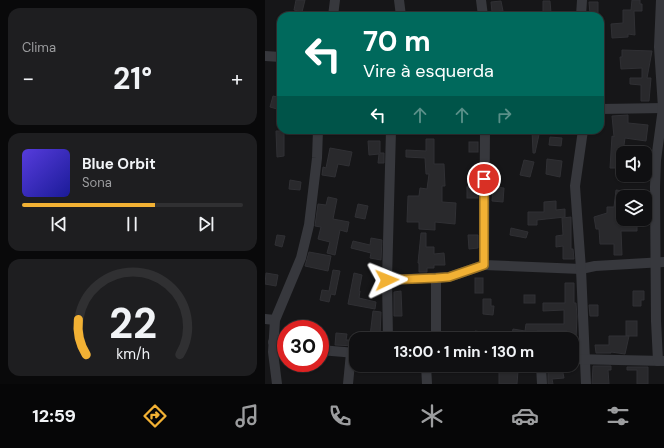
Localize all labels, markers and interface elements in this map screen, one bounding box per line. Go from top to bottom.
text: 70 m [363,23,431,60]
icon: left [297,28,349,80]
text: Clima [22,39,56,56]
text: 21° [113,59,152,98]
text: Vire à esquerda [363,59,494,83]
text: − [22,64,34,93]
text: + [231,64,243,93]
icon: left [367,104,389,126]
icon: ahead [409,104,431,126]
icon: ahead [451,104,473,126]
icon: right [493,104,515,126]
map controls [616,146,652,226]
button: sound [616,146,652,182]
text: Blue Orbit [82,154,156,174]
pin [467,162,501,196]
icon: arrive [473,168,495,190]
text: Sona [82,174,112,191]
button: layers [616,190,652,226]
icon: previous [48,213,70,235]
icon: pause [121,213,143,235]
icon: next [195,213,217,235]
position arrow [366,259,408,301]
text: 22 [109,297,156,351]
speed limit sign: 30 [277,320,329,372]
text: 13:00 · 1 min · 130 m [394,342,534,362]
text: km/h [116,345,149,363]
icon: directions [141,402,169,430]
icon: music [233,402,261,430]
icon: phone [326,402,354,430]
icon: climate [418,402,446,430]
icon: car [511,402,539,430]
icon: filters [604,402,632,430]
text: 12:59 [32,404,76,428]

